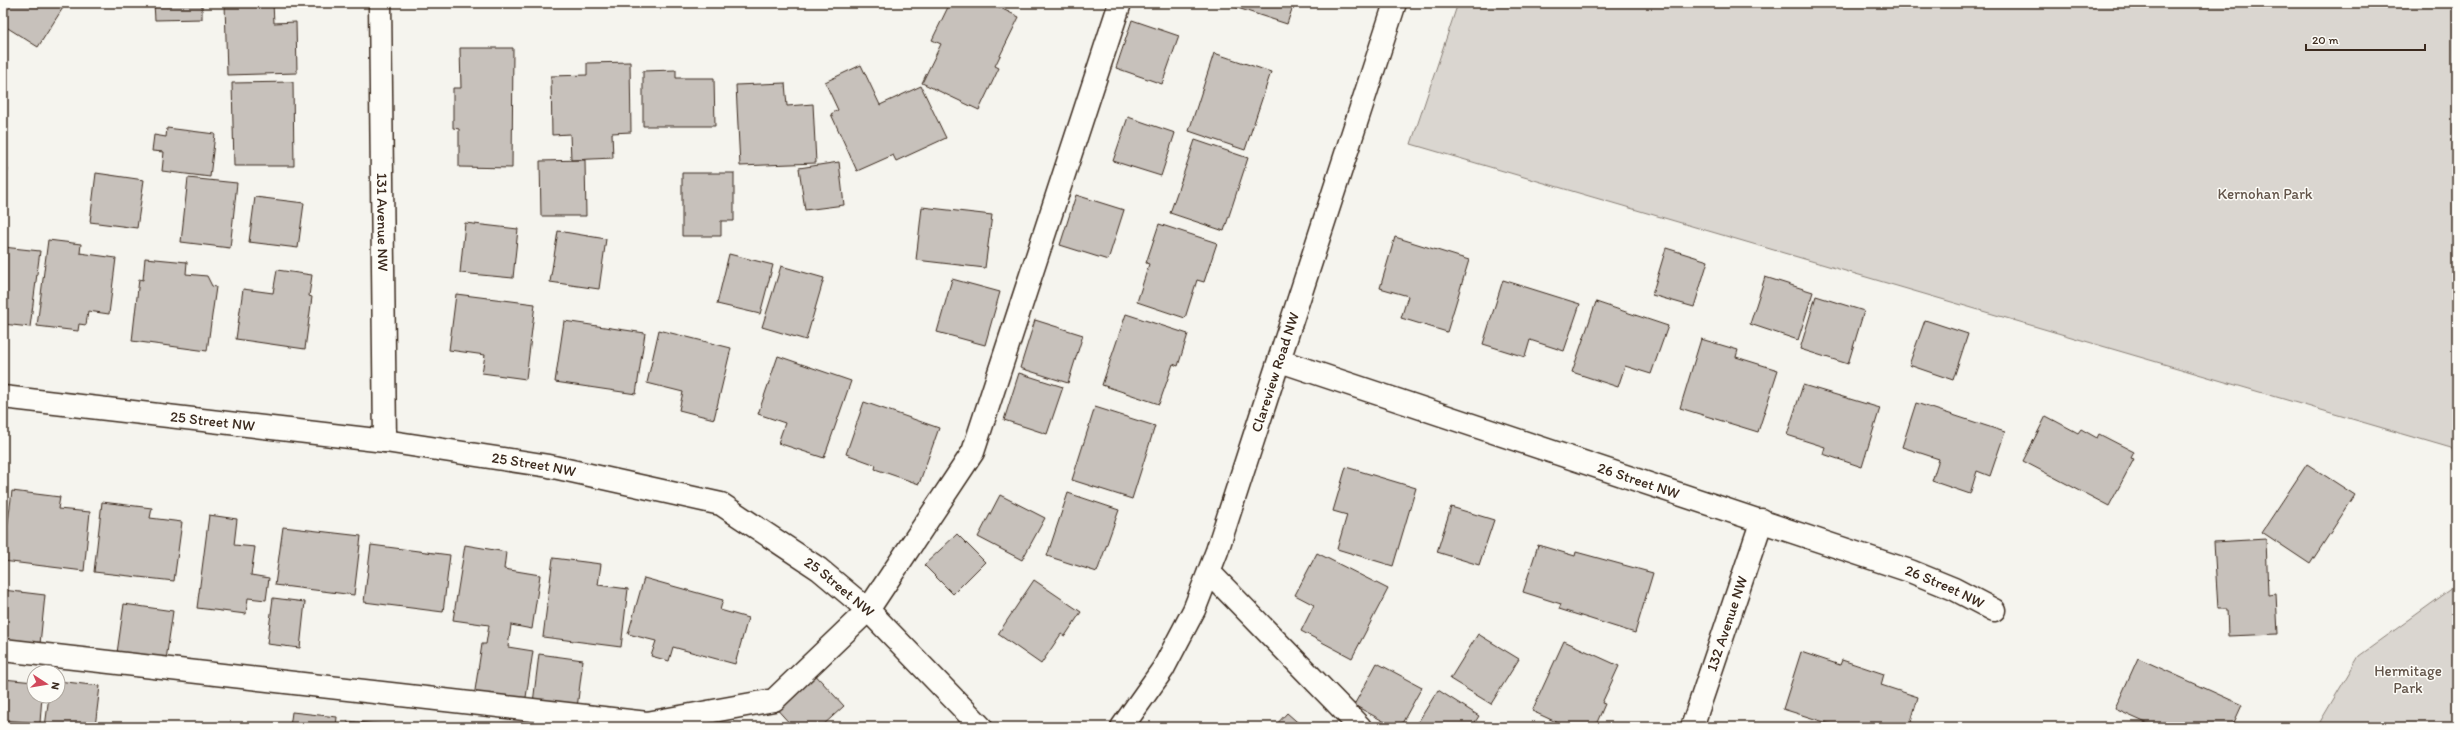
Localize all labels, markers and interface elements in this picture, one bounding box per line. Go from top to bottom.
scale bar [2306,26,2425,52]
text: 20 m [2312,33,2339,47]
street label: 131 Avenue NW [373,172,392,272]
park label: Kernohan Park [2217,185,2313,203]
street label: Clareview Road NW [1247,310,1303,434]
street label: 25 Street NW [169,407,256,435]
street label: 25 Street NW [490,448,578,481]
street label: 26 Street NW [1595,459,1682,503]
street label: 25 Street NW [801,553,878,621]
street label: 26 Street NW [1903,561,1988,612]
street label: 132 Avenue NW [1702,573,1751,674]
park label: Hermitage Park [2374,662,2442,697]
north arrow [26,664,66,704]
text: N [48,681,62,691]

